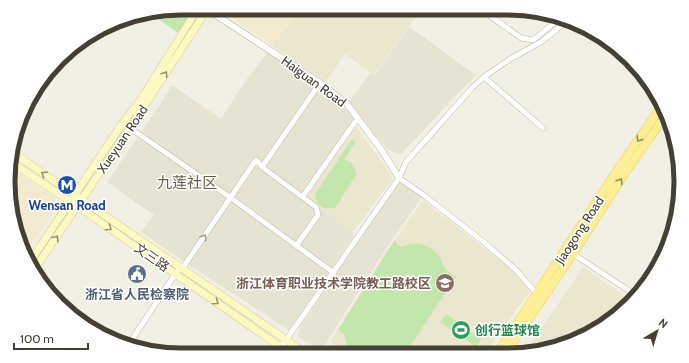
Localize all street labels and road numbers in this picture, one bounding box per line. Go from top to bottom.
street label: Haiguan Road [279,52,349,110]
street label: Xueyuan Road [93,102,151,176]
street label: Jiaogong Road [551,193,607,268]
street label: 文三路 [131,239,173,275]

